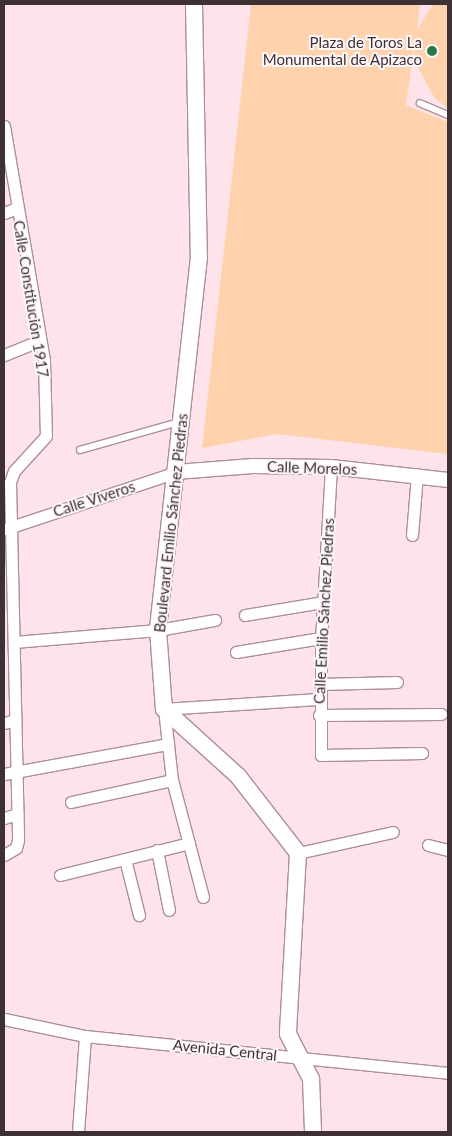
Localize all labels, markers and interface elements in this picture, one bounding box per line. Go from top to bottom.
place label: Plaza de Toros La Monumental de Apizaco [262,33,422,68]
marker: Plaza de Toros La Monumental de Apizaco [426,45,438,57]
street label: Calle Constitución 1917 [10,219,52,379]
street label: Boulevard Emilio Sánchez Piedras [151,413,191,633]
street label: Calle Morelos [267,457,357,479]
street label: Calle Viveros [50,477,138,521]
street label: Calle Emilio Sánchez Piedras [310,518,338,704]
street label: Avenida Central [172,1036,278,1064]

